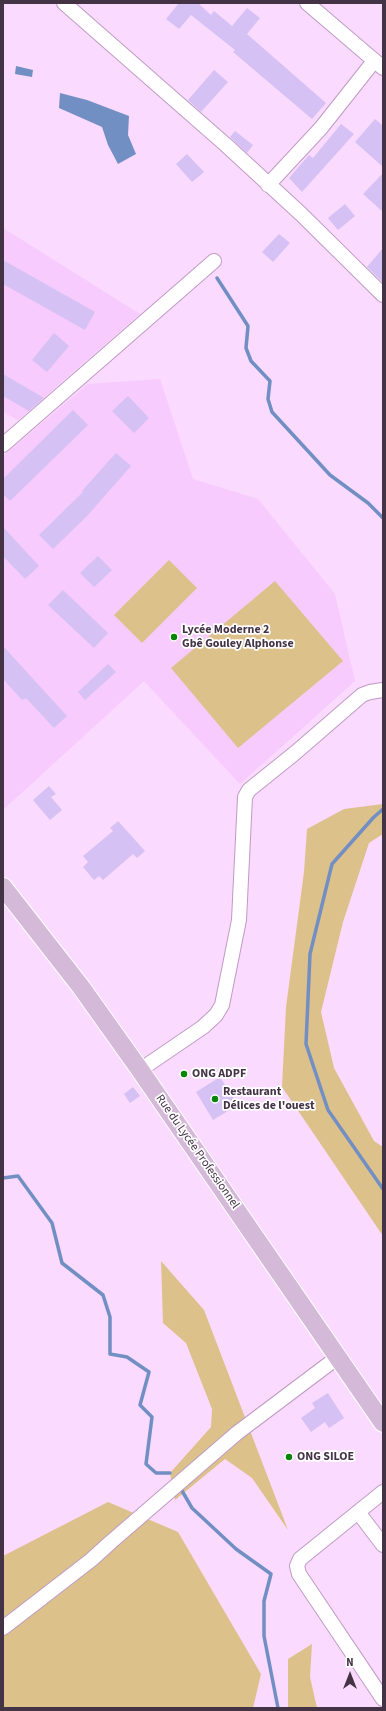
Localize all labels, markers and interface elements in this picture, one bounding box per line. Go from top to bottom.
place label: Lycée Moderne 2 Gbê Gouley Alphonse [182,623,294,651]
marker: Lycée Moderne 2 Gbê Gouley Alphonse [169,632,179,642]
place label: ONG ADPF [192,1067,246,1081]
marker: ONG ADPF [179,1069,189,1079]
place label: Restaurant Délices de l'ouest [223,1085,315,1113]
street label: Rue du Lycée Professionnel [152,1092,242,1212]
marker: Restaurant Délices de l'ouest [210,1094,220,1104]
place label: ONG SILOE [297,1450,354,1464]
marker: ONG SILOE [284,1452,294,1462]
north arrow [330,1655,370,1695]
text: N [346,1655,354,1670]

